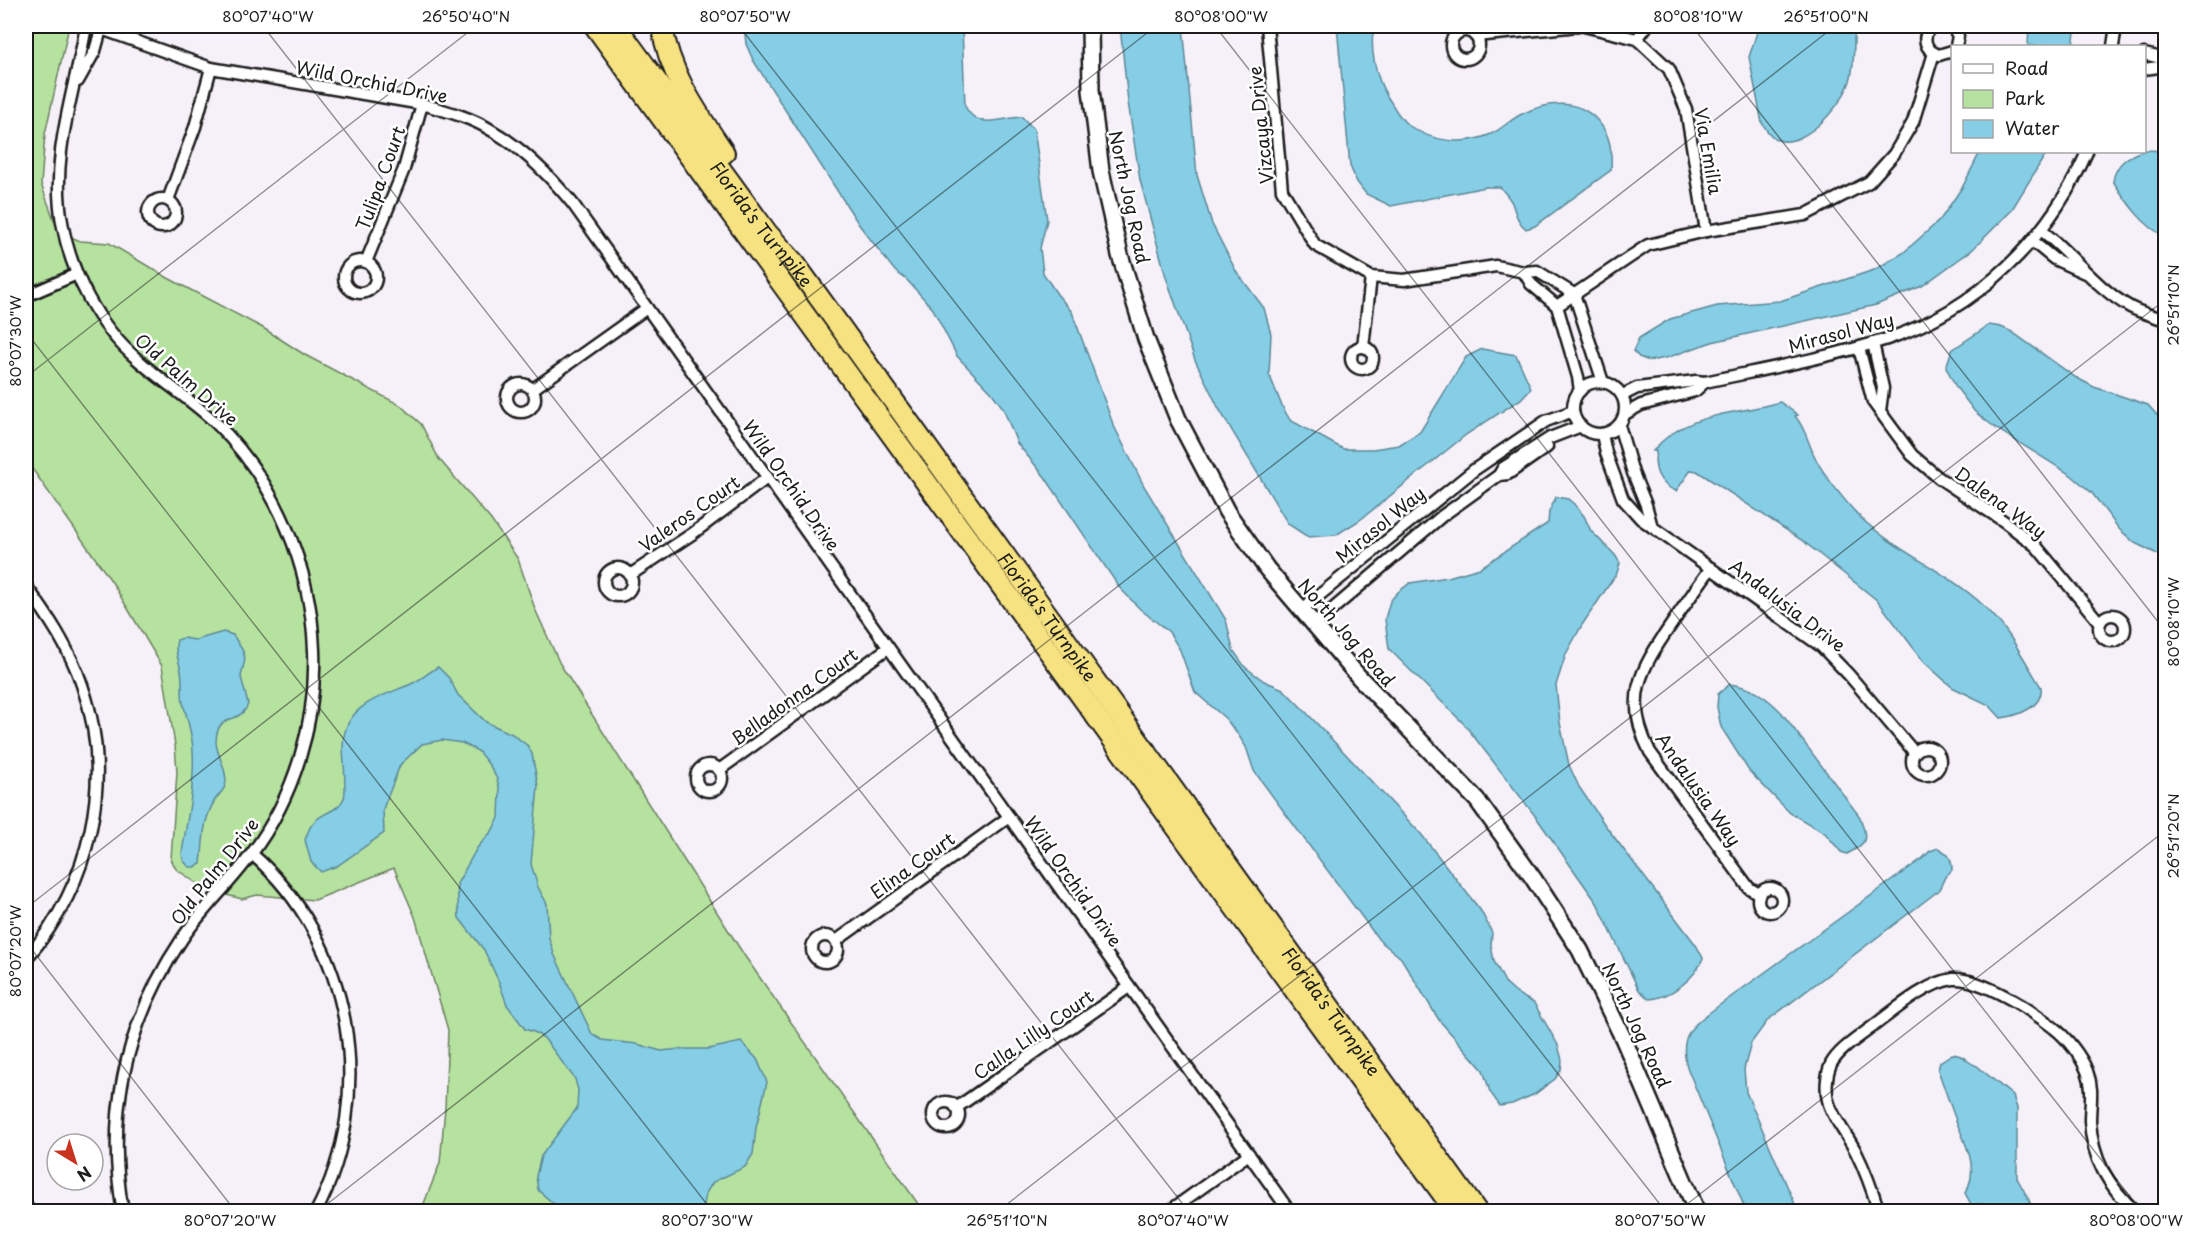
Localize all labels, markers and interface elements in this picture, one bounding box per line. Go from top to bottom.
text: 80°07'40"W [222,4,314,27]
text: 26°50'40"N [422,4,510,27]
text: 80°07'50"W [699,4,791,27]
text: 80°08'00"W [1174,4,1268,27]
text: 80°08'10"W [1653,4,1743,27]
text: 26°51'00"N [1783,4,1869,27]
legend [1951,45,2146,153]
street label: Wild Orchid Drive [294,53,451,109]
text: Road [2005,54,2049,81]
street label: Vizcaya Drive [1240,65,1280,185]
text: Park [2005,84,2045,111]
street label: Via Emilia [1688,105,1730,197]
text: Water [2005,114,2060,141]
street label: Tulipa Court [349,122,411,234]
street label: North Jog Road [1103,128,1157,266]
street label: Florida's Turnpike [705,155,820,292]
text: 26°51'10"N [2161,264,2184,346]
text: 80°07'30"W [3,295,26,387]
street label: Mirasol Way [1785,305,1897,359]
street label: Old Palm Drive [129,326,245,432]
street label: Wild Orchid Drive [737,414,847,556]
street label: Dalena Way [1949,459,2053,545]
street label: Valeros Court [633,468,745,558]
street label: Mirasol Way [1329,479,1431,569]
street label: Florida's Turnpike [993,546,1104,687]
street label: Andalusia Drive [1724,552,1852,658]
street label: North Jog Road [1292,572,1402,692]
text: 80°08'10"W [2161,577,2184,667]
street label: Belladonna Court [725,641,863,751]
street label: Andalusia Way [1650,727,1748,851]
text: 26°51'20"N [2161,793,2184,879]
street label: Wild Orchid Drive [1019,810,1129,952]
street label: Old Palm Drive [163,812,265,930]
street label: Elina Court [864,825,960,905]
text: 80°07'20"W [3,904,26,997]
street label: Florida's Turnpike [1276,941,1388,1081]
street label: North Jog Road [1596,958,1678,1092]
street label: Calla Lilly Court [967,982,1099,1086]
north arrow [45,1132,105,1192]
text: N [72,1161,97,1188]
text: 80°07'20"W [184,1208,277,1231]
text: 80°07'30"W [661,1208,753,1231]
text: 26°51'10"N [966,1208,1048,1231]
text: 80°07'40"W [1137,1208,1229,1231]
text: 80°07'50"W [1614,1208,1706,1231]
text: 80°08'00"W [2089,1208,2183,1231]

